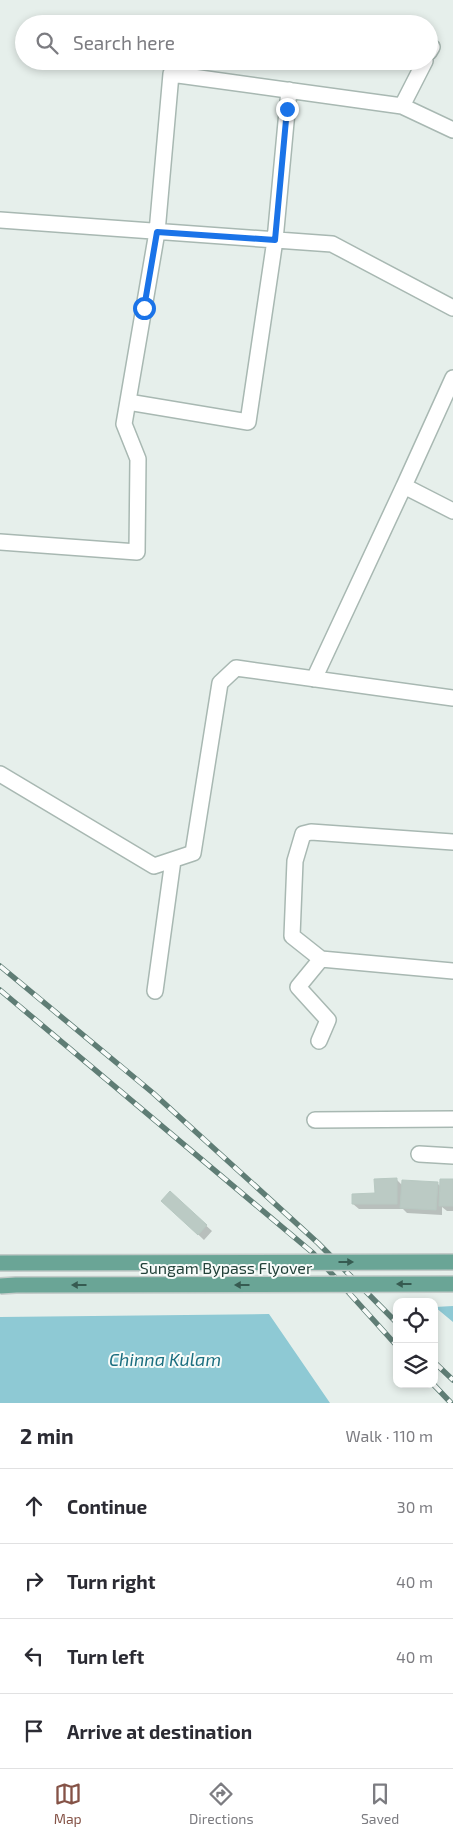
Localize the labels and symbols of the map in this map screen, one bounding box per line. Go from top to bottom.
route end [276,98,299,121]
route start [133,297,156,320]
street label: Sungam Bypass Flyover [140,1258,313,1277]
one-way arrow [338,1258,354,1266]
one-way arrow [396,1280,412,1288]
one-way arrow [71,1281,87,1289]
one-way arrow [234,1281,250,1289]
water label: Chinna Kulam [109,1348,221,1370]

